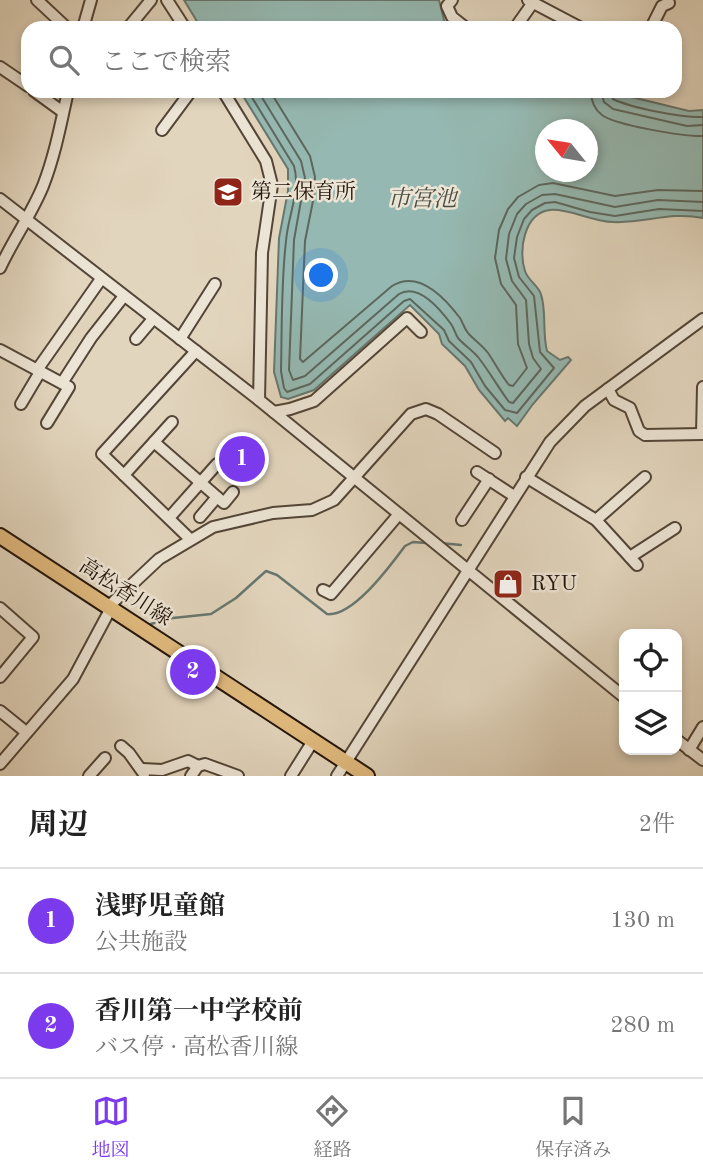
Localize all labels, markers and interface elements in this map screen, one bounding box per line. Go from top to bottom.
search box [21,21,682,98]
icon: search [45,41,83,79]
text: ここで検索 [101,50,231,76]
north arrow [535,119,598,182]
school or university icon: 第二保育所 [211,175,245,209]
place label: 第二保育所 [251,180,356,203]
water label: 市宮池 [388,186,460,211]
your location [304,258,338,292]
pin: 1 [219,433,265,485]
street label: 高松香川線 [75,554,176,630]
shop icon: RYU [491,567,525,601]
place label: RYU [531,574,577,595]
map controls [619,629,682,755]
button: locate [619,629,682,692]
pin: 2 [170,646,216,698]
button: layers [619,692,682,755]
text: 周辺 [28,811,88,841]
text: 2件 [639,813,675,836]
text: 浅野児童館 [95,894,225,920]
text: 1 [44,909,58,932]
text: 130 m [610,909,675,932]
text: 公共施設 [95,931,187,954]
text: 香川第一中学校前 [95,999,303,1025]
text: 2 [44,1014,58,1037]
text: 280 m [610,1014,675,1037]
text: バス停 · 高松香川線 [95,1036,298,1059]
tab: 地図 [92,1092,130,1163]
tab: 経路 [313,1092,351,1163]
tab: 保存済み [535,1092,611,1163]

